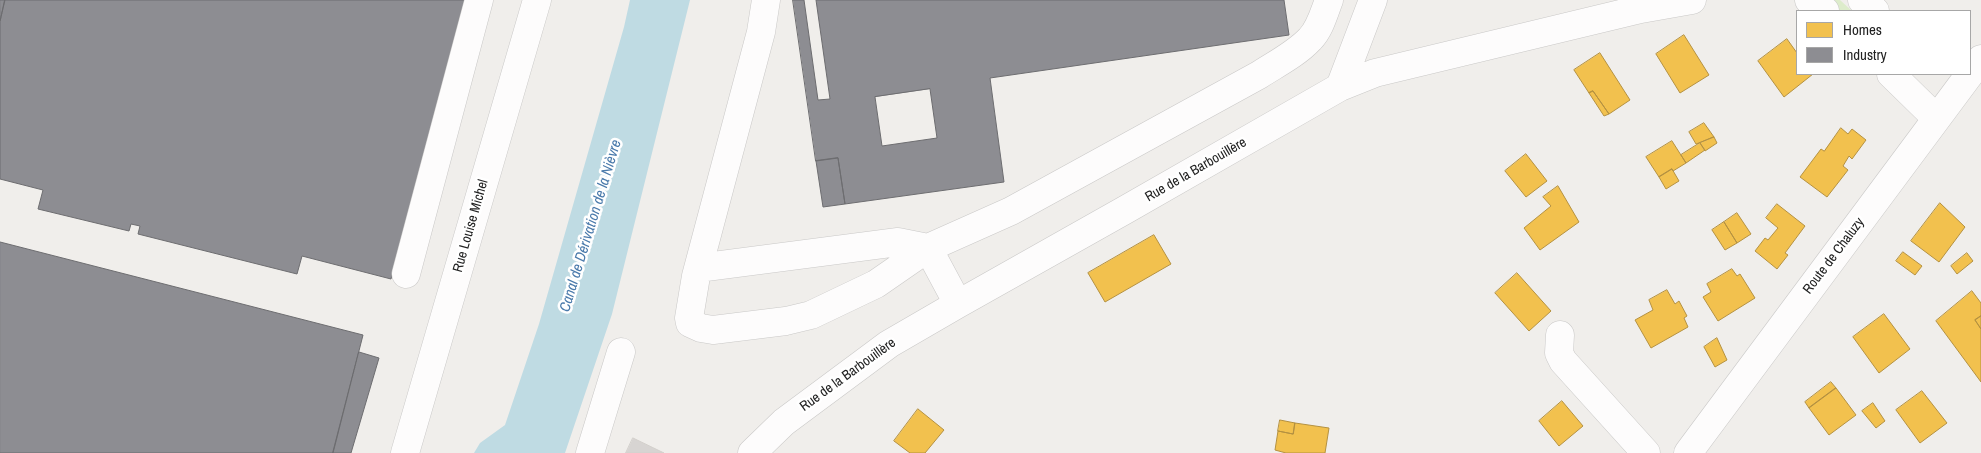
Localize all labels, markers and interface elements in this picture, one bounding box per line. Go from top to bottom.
legend [1796,10,1971,75]
text: Homes [1843,19,1882,40]
text: Industry [1843,44,1887,65]
street label: Rue de la Barbouillère [1142,134,1250,206]
water label: Canal de Dérivation de la Nièvre [556,138,626,314]
street label: Rue Louise Michel [450,178,492,274]
street label: Route de Chaluzy [1800,215,1868,297]
street label: Rue de la Barbouillère [797,335,899,415]

